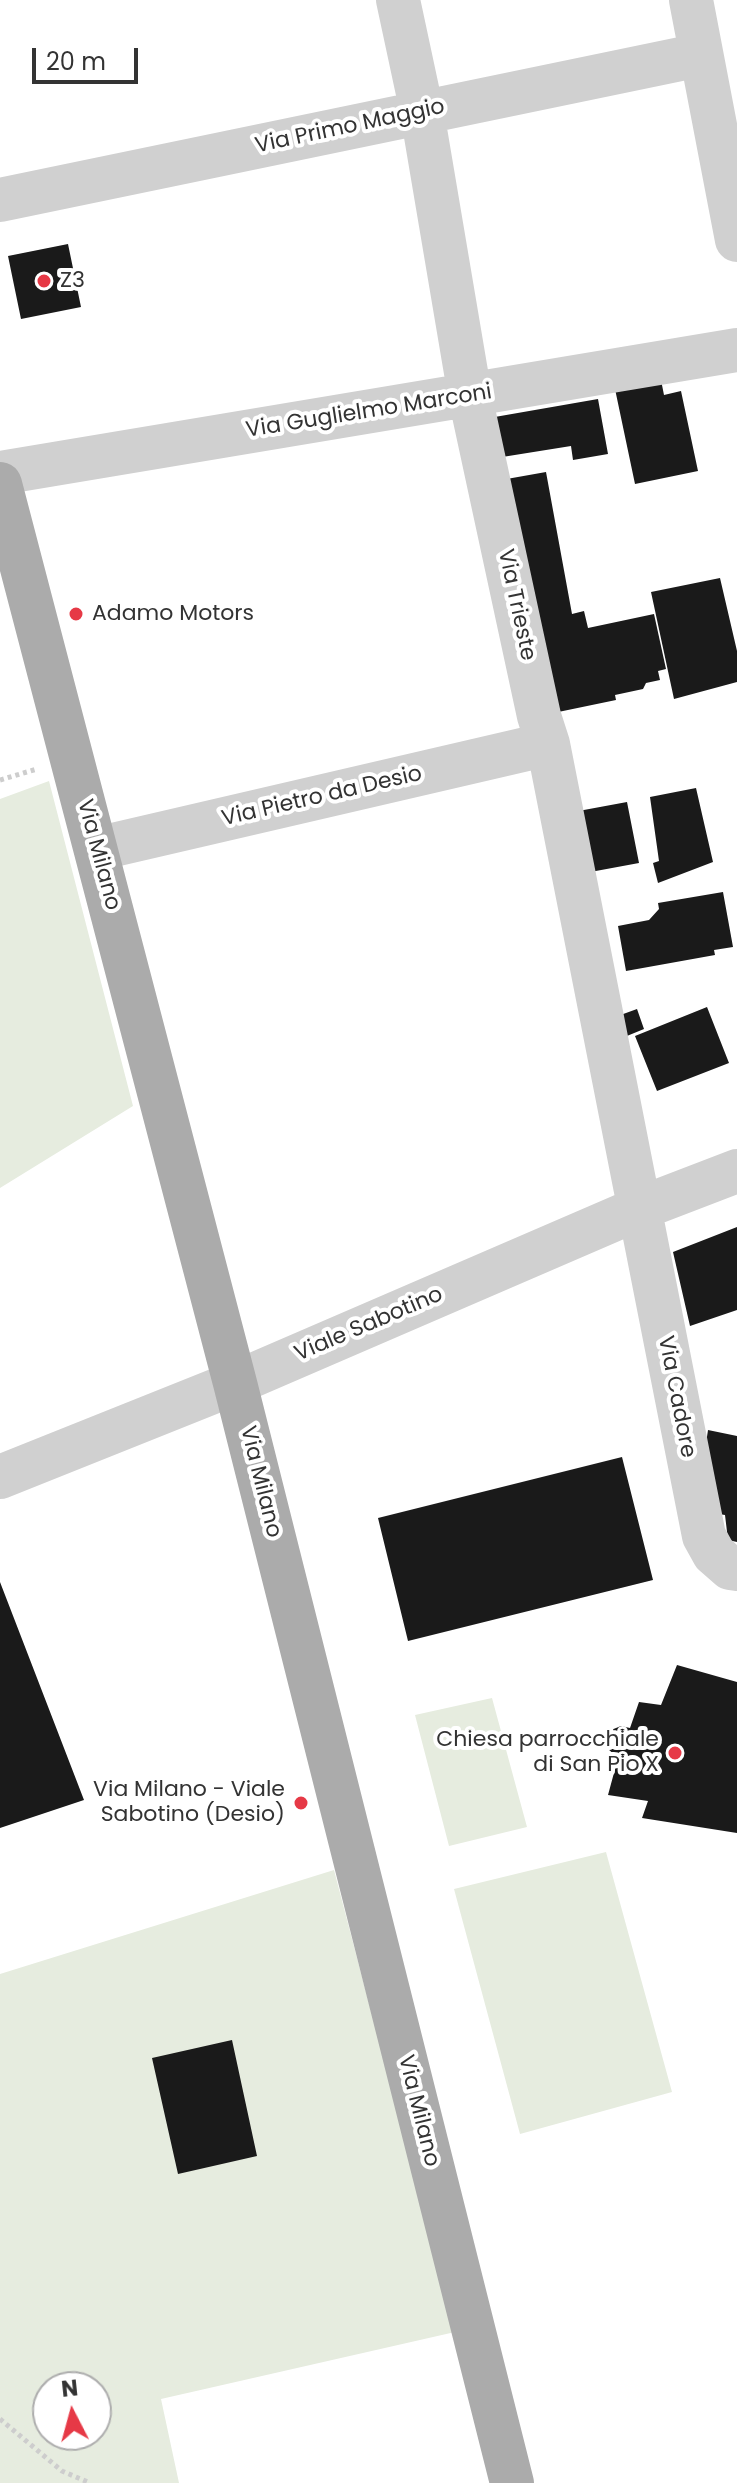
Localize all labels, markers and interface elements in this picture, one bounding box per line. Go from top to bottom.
scale bar [36,32,142,82]
text: 20 m [46,45,106,78]
street label: Via Primo Maggio [253,94,447,160]
place label: Z3 [60,268,85,294]
marker: Z3 [35,272,53,290]
street label: Via Guglielmo Marconi [244,380,494,444]
street label: Via Trieste [491,547,541,663]
place label: Adamo Motors [92,601,254,627]
marker: Adamo Motors [67,605,85,623]
street label: Via Pietro da Desio [219,761,425,833]
street label: Via Milano [71,797,125,913]
street label: Viale Sabotino [291,1282,447,1368]
street label: Via Cadore [651,1334,701,1460]
street label: Via Milano [233,1424,287,1540]
place label: Chiesa parrocchiale di San Pio X [436,1727,659,1778]
marker: Chiesa parrocchiale di San Pio X [666,1744,684,1762]
place label: Via Milano - Viale Sabotino (Desio) [93,1777,285,1828]
marker: Via Milano - Viale Sabotino (Desio) [292,1794,310,1812]
street label: Via Milano [391,2053,445,2169]
north arrow [32,2371,112,2451]
text: N [60,2372,79,2405]

